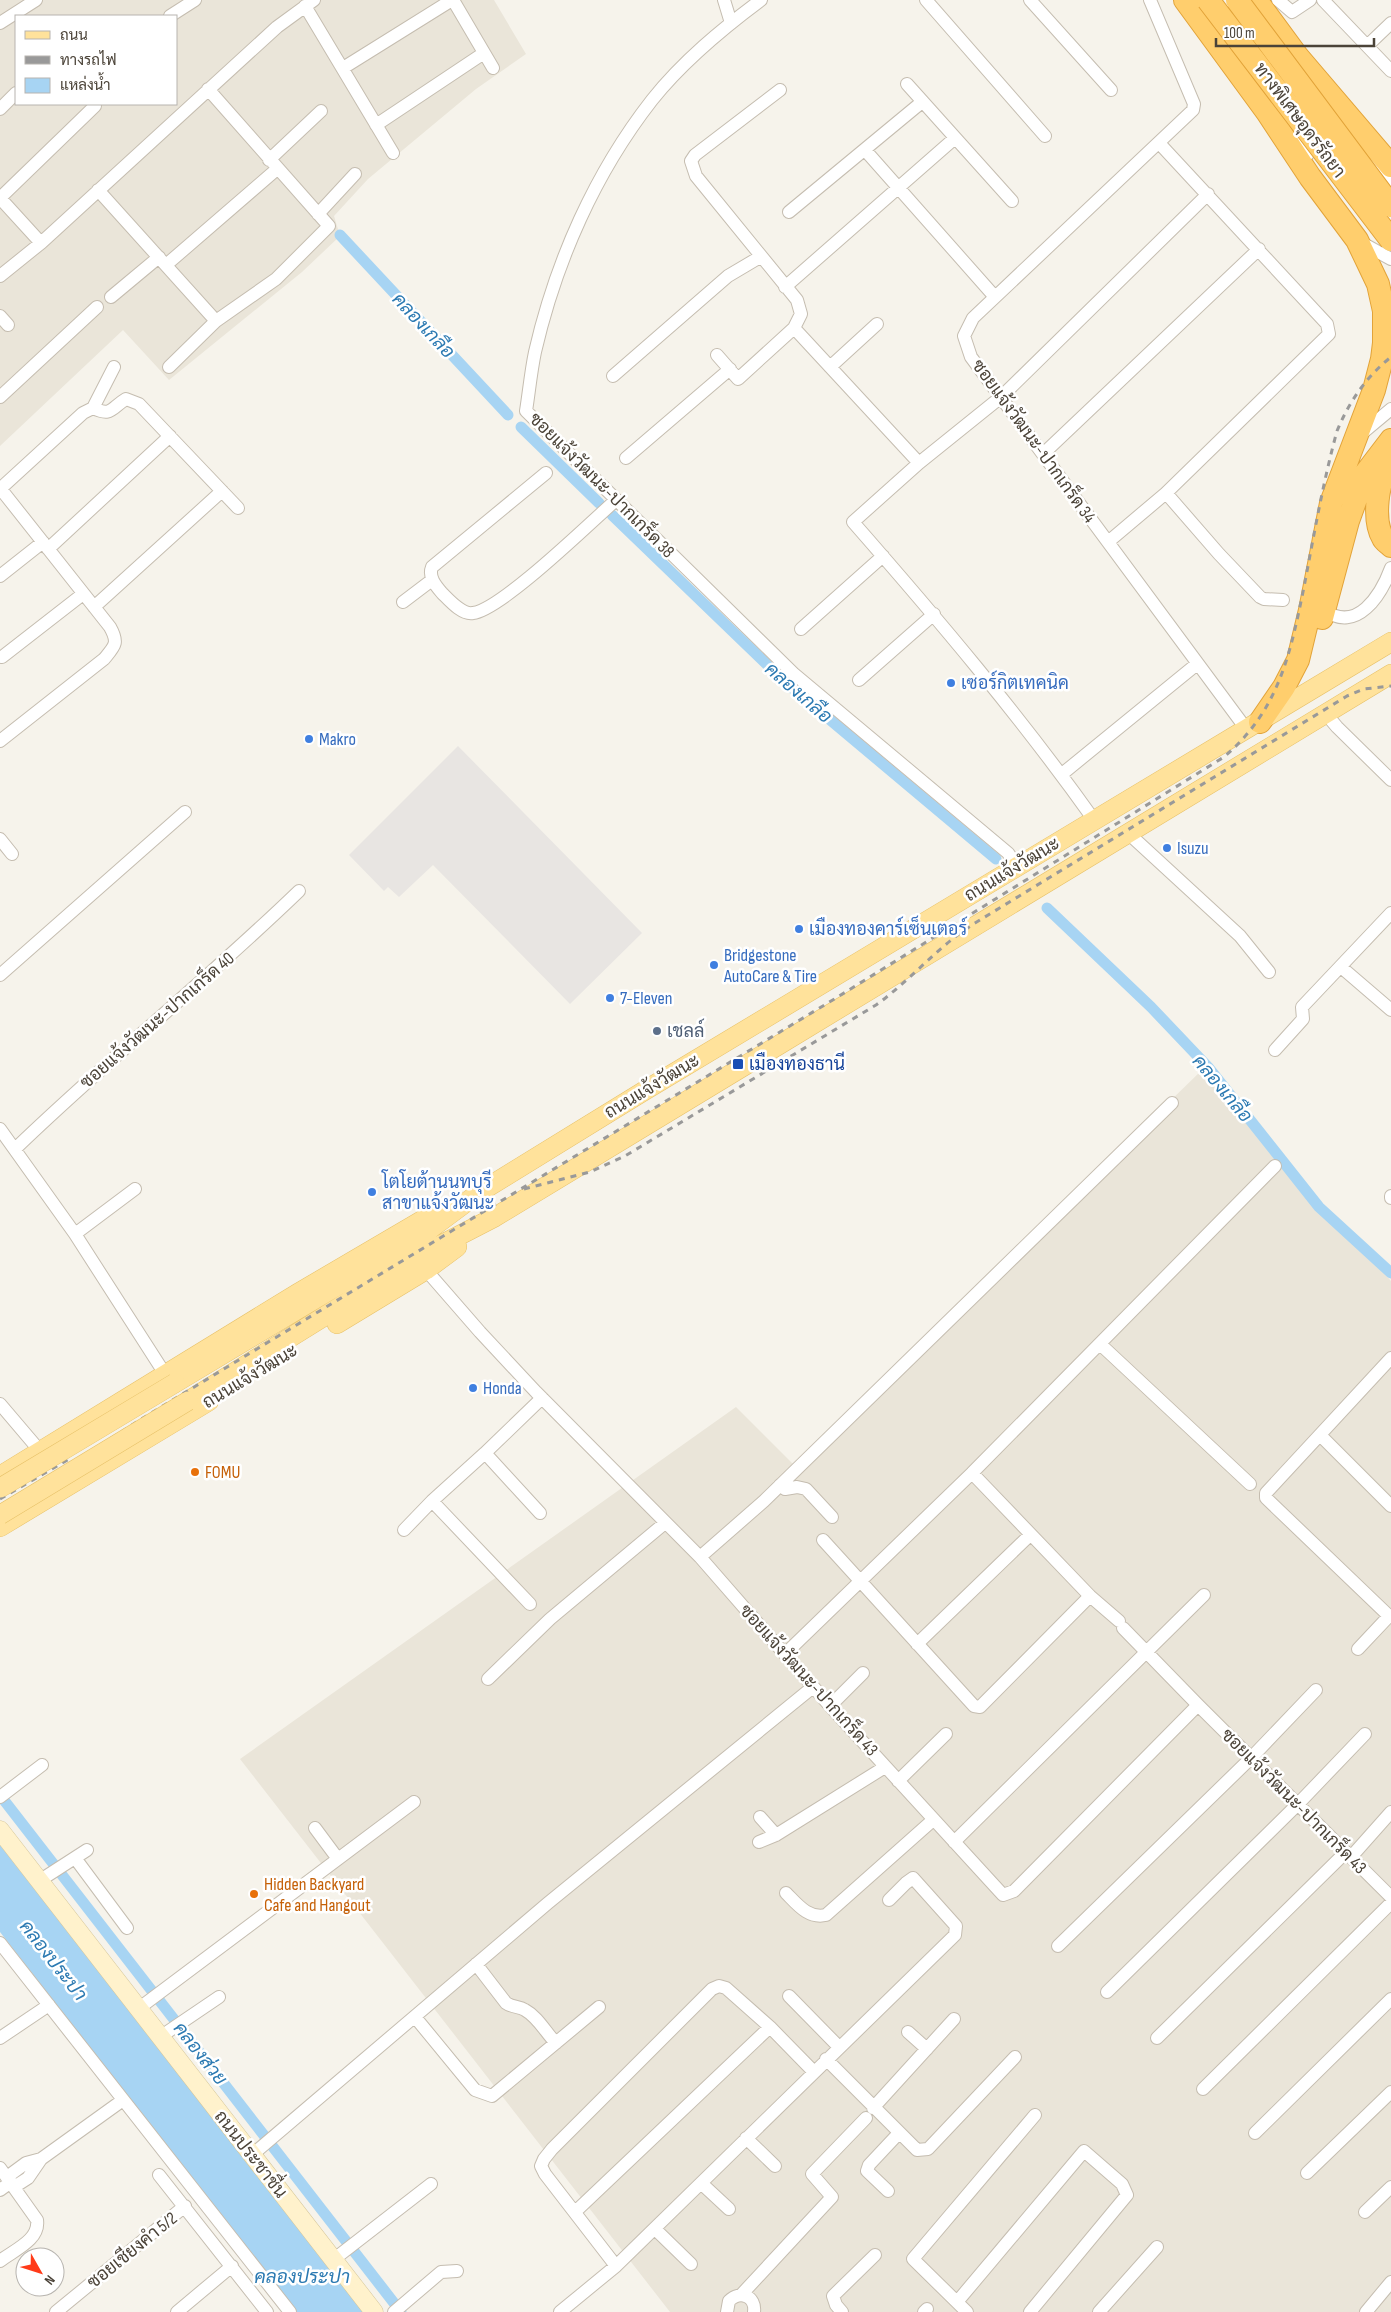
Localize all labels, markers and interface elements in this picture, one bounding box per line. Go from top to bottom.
legend [15,15,178,105]
scale bar [1216,15,1374,47]
text: 100 m [1224,24,1255,43]
text: ถนน [60,26,88,45]
text: ทางรถไฟ [60,50,117,70]
street label: ทางพิเศษอุดรรัถยา [1249,58,1350,182]
text: แหล่งน้ำ [60,72,111,95]
water label: คลองเกลือ [387,287,460,364]
street label: ซอยแจ้งวัฒนะ-ปากเกร็ด 34 [967,353,1103,527]
street label: ซอยแจ้งวัฒนะ-ปากเกร็ด 38 [525,405,682,562]
water label: คลองเกลือ [760,656,838,728]
place label: เซอร์กิตเทคนิค [961,670,1069,694]
marker: เซอร์กิตเทคนิค [945,677,957,689]
place label: Makro [319,729,356,750]
marker: Makro [303,733,315,745]
street label: ถนนแจ้งวัฒนะ [960,831,1064,906]
place label: Isuzu [1177,838,1209,859]
marker: Isuzu [1161,842,1173,854]
place label: เมืองทองคาร์เซ็นเตอร์ [809,915,967,940]
marker: เมืองทองคาร์เซ็นเตอร์ [793,923,805,935]
street label: ซอยแจ้งวัฒนะ-ปากเกร็ด 40 [73,945,239,1093]
place label: Bridgestone AutoCare & Tire [723,945,817,987]
marker: Bridgestone AutoCare & Tire [708,959,720,971]
place label: 7-Eleven [620,988,673,1009]
marker: 7-Eleven [604,992,616,1004]
place label: เชลล์ [667,1018,704,1042]
marker: เชลล์ [651,1025,663,1037]
street label: ถนนแจ้งวัฒนะ [600,1048,704,1123]
water label: คลองเกลือ [1187,1049,1258,1127]
place label: เมืองทองธานี [749,1051,845,1075]
marker: เมืองทองธานี [731,1057,745,1071]
place label: โตโยต้านนทบุรี สาขาแจ้งวัฒนะ [381,1169,494,1214]
marker: โตโยต้านนทบุรี สาขาแจ้งวัฒนะ [366,1186,378,1198]
street label: ถนนแจ้งวัฒนะ [198,1338,302,1413]
place label: Honda [483,1378,522,1399]
marker: Honda [467,1382,479,1394]
place label: FOMU [205,1462,240,1483]
marker: FOMU [189,1466,201,1478]
street label: ซอยแจ้งวัฒนะ-ปากเกร็ด 43 [735,1598,885,1760]
street label: ซอยแจ้งวัฒนะ-ปากเกร็ด 43 [1217,1722,1373,1878]
place label: Hidden Backyard Cafe and Hangout [264,1874,371,1916]
marker: Hidden Backyard Cafe and Hangout [248,1888,260,1900]
water label: คลองประปา [14,1916,91,2006]
water label: คลองส่วย [168,2017,232,2090]
street label: ถนนประชาชื่น [210,2103,296,2202]
street label: ซอยเชียงคำ 5/2 [81,2206,181,2293]
north arrow [15,2247,65,2297]
water label: คลองประปา [254,2266,350,2289]
text: N [41,2272,59,2288]

